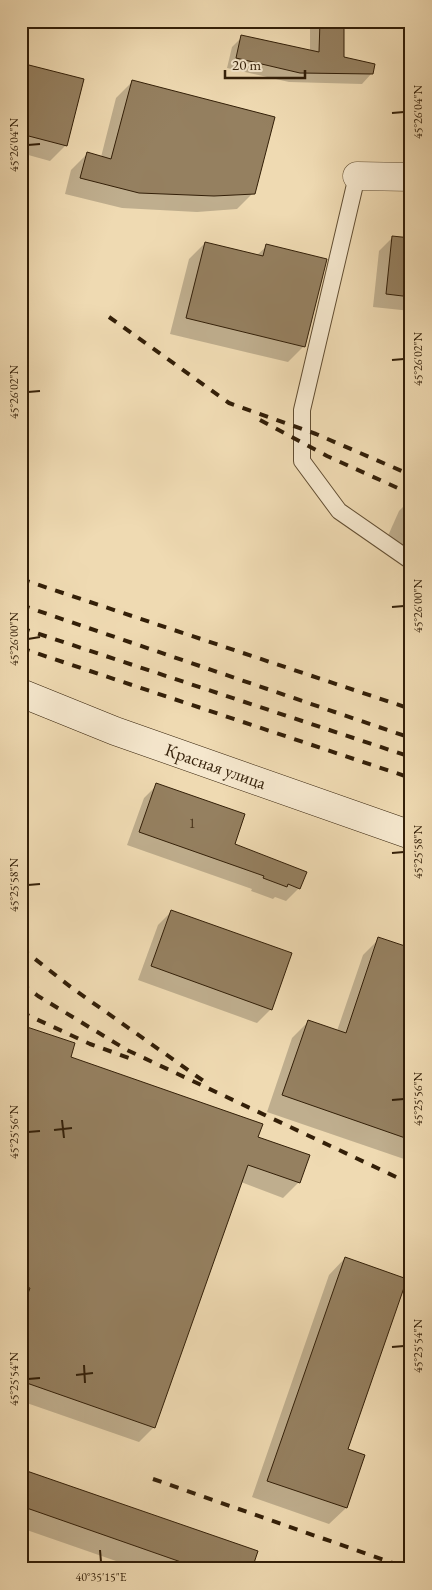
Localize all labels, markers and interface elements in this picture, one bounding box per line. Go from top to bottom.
scale bar [225,48,304,80]
text: 20 m [232,55,261,74]
text: 45°26'04"N [410,85,426,139]
text: 45°26'04"N [6,118,22,172]
text: 45°26'02"N [410,332,426,386]
text: 45°26'02"N [6,365,22,419]
text: 45°26'00"N [410,579,426,633]
text: 45°26'00"N [6,612,22,666]
street label: Красная улица [162,738,270,794]
house number: 1 [188,813,196,832]
text: 45°25'58"N [410,825,426,879]
text: 45°25'58"N [6,858,22,912]
text: 45°25'56"N [410,1072,426,1126]
text: 45°25'56"N [6,1105,22,1159]
text: 45°25'54"N [410,1319,426,1373]
text: 45°25'54"N [6,1352,22,1406]
text: 40°35'15"E [75,1569,127,1585]

